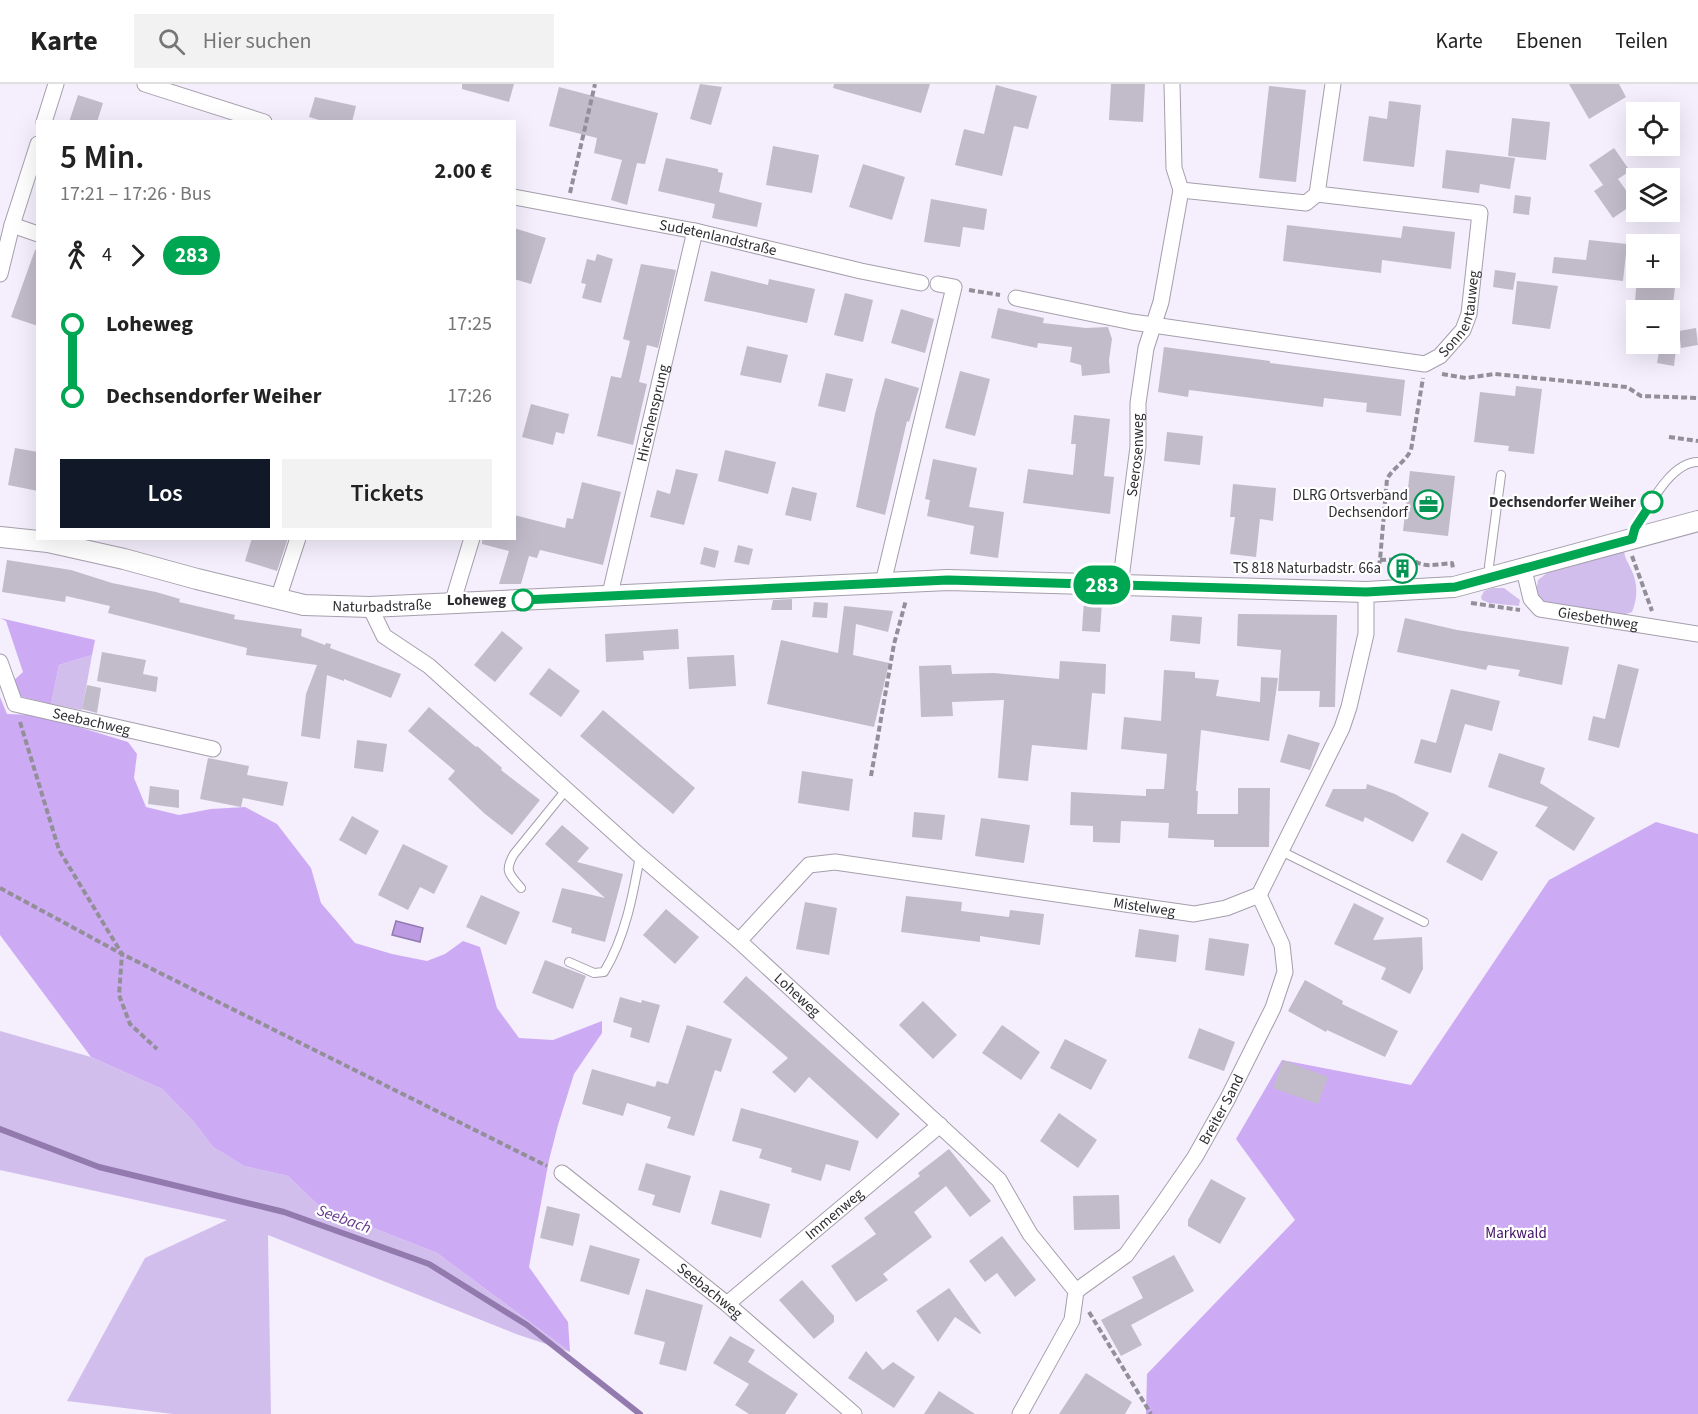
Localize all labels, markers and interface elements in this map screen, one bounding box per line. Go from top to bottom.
search box [134,14,554,68]
text: Karte [30,21,98,61]
icon: search [155,25,188,58]
text: Hier suchen [203,25,312,57]
text: Karte [1436,26,1483,56]
text: Ebenen [1516,26,1582,56]
text: Teilen [1615,26,1668,56]
map controls [1626,102,1680,354]
button: locate [1626,102,1680,156]
text: 5 Min. [60,134,144,181]
text: 2.00 € [435,155,492,187]
button: layers [1626,168,1680,222]
text: 17:21 – 17:26 · Bus [60,180,211,208]
street label: Sudetenlandstraße [658,214,779,261]
button: + [1626,234,1680,288]
icon: walk [60,239,93,272]
icon: forward [121,239,154,272]
text: 283 [175,240,208,270]
text: 4 [102,241,112,269]
street label: Sonnentauweg [1433,269,1484,362]
button: − [1626,300,1680,354]
text: Loheweg [106,308,193,340]
text: 17:25 [447,310,492,338]
street label: Hirschensprung [631,362,674,464]
text: Dechsendorfer Weiher [106,380,321,412]
text: 17:26 [447,382,492,410]
street label: Seerosenweg [1121,413,1149,498]
button: Los [60,459,270,528]
button: Tickets [282,459,492,528]
place label: DLRG Ortsverband Dechsendorf [1293,485,1409,523]
office icon: DLRG Ortsverband Dechsendorf [1413,488,1445,520]
marker: Dechsendorfer Weiher [1641,491,1663,513]
place label: Dechsendorfer Weiher [1489,492,1636,513]
building icon: TS 818 Naturbadstr. 66a [1386,552,1418,584]
place label: TS 818 Naturbadstr. 66a [1233,558,1381,579]
line badge: 283 [1068,566,1136,604]
text: 283 [1085,570,1119,600]
marker: Loheweg [512,589,534,611]
place label: Loheweg [447,590,506,611]
street label: Naturbadstraße [332,594,432,618]
street label: Giesbethweg [1556,601,1640,635]
street label: Seebachweg [51,702,133,740]
street label: Mistelweg [1112,892,1177,922]
street label: Loheweg [769,968,826,1022]
street label: Breiter Sand [1194,1070,1249,1148]
street label: Immenweg [801,1183,868,1245]
water label: Seebach [314,1199,374,1239]
park label: Markwald [1485,1223,1547,1244]
street label: Seebachweg [672,1258,748,1324]

